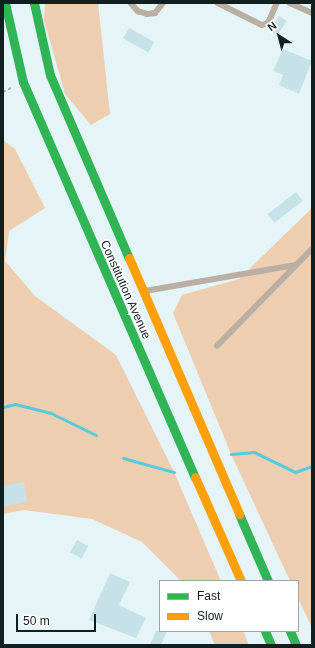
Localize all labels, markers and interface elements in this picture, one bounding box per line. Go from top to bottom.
north arrow [259,16,299,56]
text: N [265,19,279,33]
street label: Constitution Avenue [97,238,153,342]
legend [159,580,299,632]
text: Fast [197,589,220,603]
scale bar [18,606,98,632]
text: Slow [197,609,223,623]
text: 50 m [23,614,50,628]

